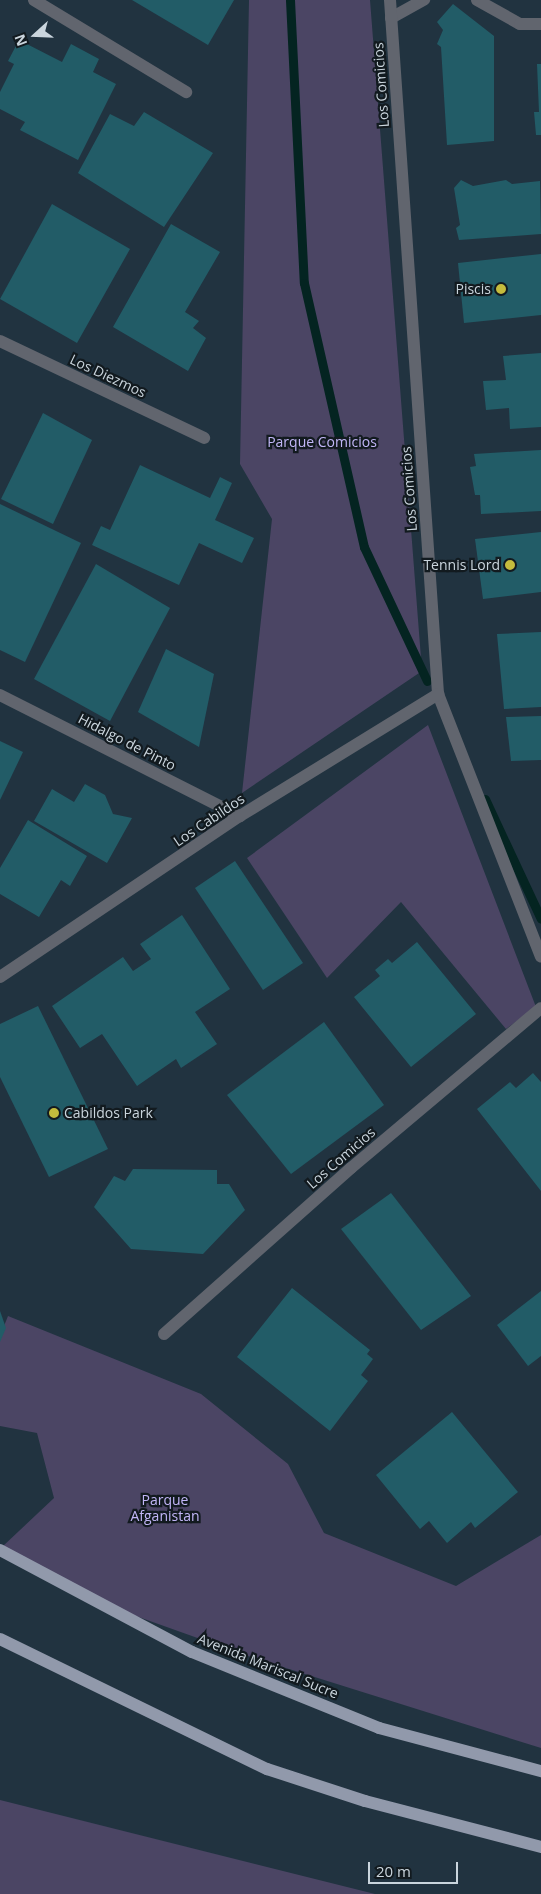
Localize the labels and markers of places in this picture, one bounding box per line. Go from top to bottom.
place label: Piscis [455,281,491,297]
marker: Piscis [495,283,507,295]
place label: Tennis Lord [423,557,500,573]
marker: Tennis Lord [504,559,516,571]
place label: Cabildos Park [64,1105,153,1121]
marker: Cabildos Park [48,1107,60,1119]

